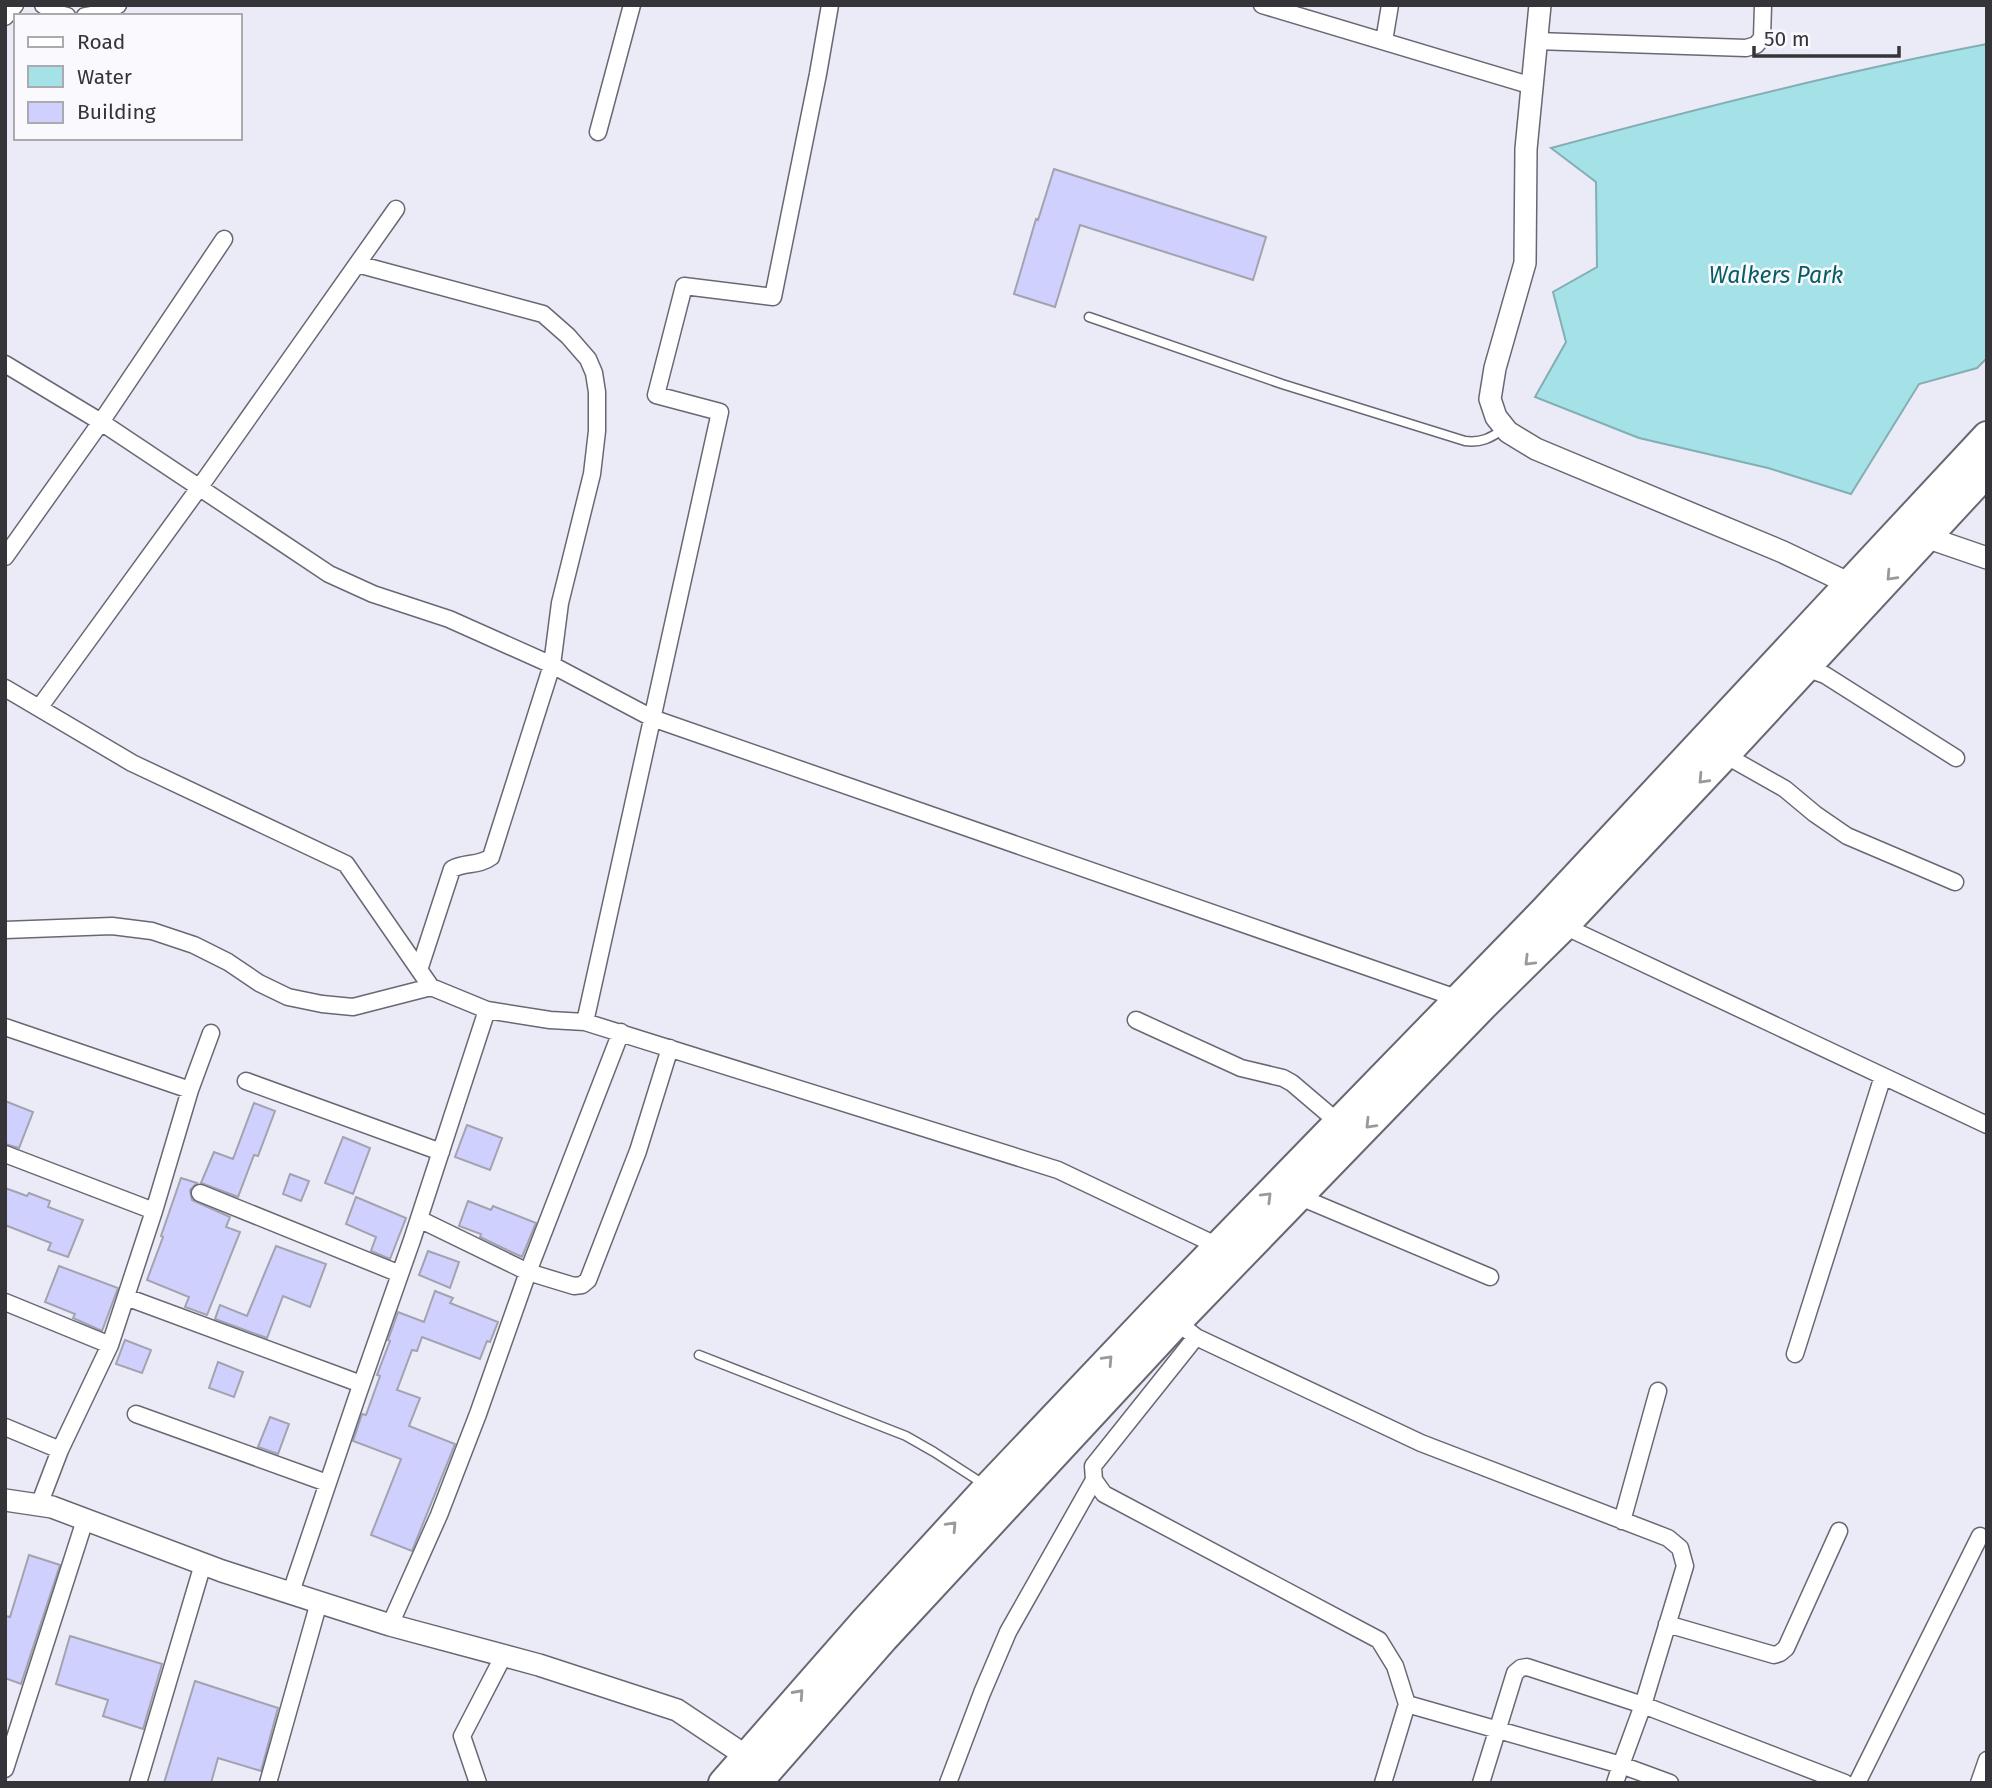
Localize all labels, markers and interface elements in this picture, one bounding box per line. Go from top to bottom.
legend [14,14,242,140]
scale bar [1754,14,1899,58]
text: 50 m [1764,26,1810,52]
text: Road [77,29,125,55]
text: Water [77,64,132,90]
text: Building [77,99,156,125]
water label: Walkers Park [1709,261,1843,289]
one-way arrow [1886,568,1899,581]
one-way arrow [1698,771,1711,784]
one-way arrow [1524,952,1537,965]
one-way arrow [1365,1116,1378,1129]
one-way arrow [1258,1192,1271,1205]
one-way arrow [1100,1355,1113,1368]
one-way arrow [944,1521,957,1534]
one-way arrow [791,1689,804,1702]

